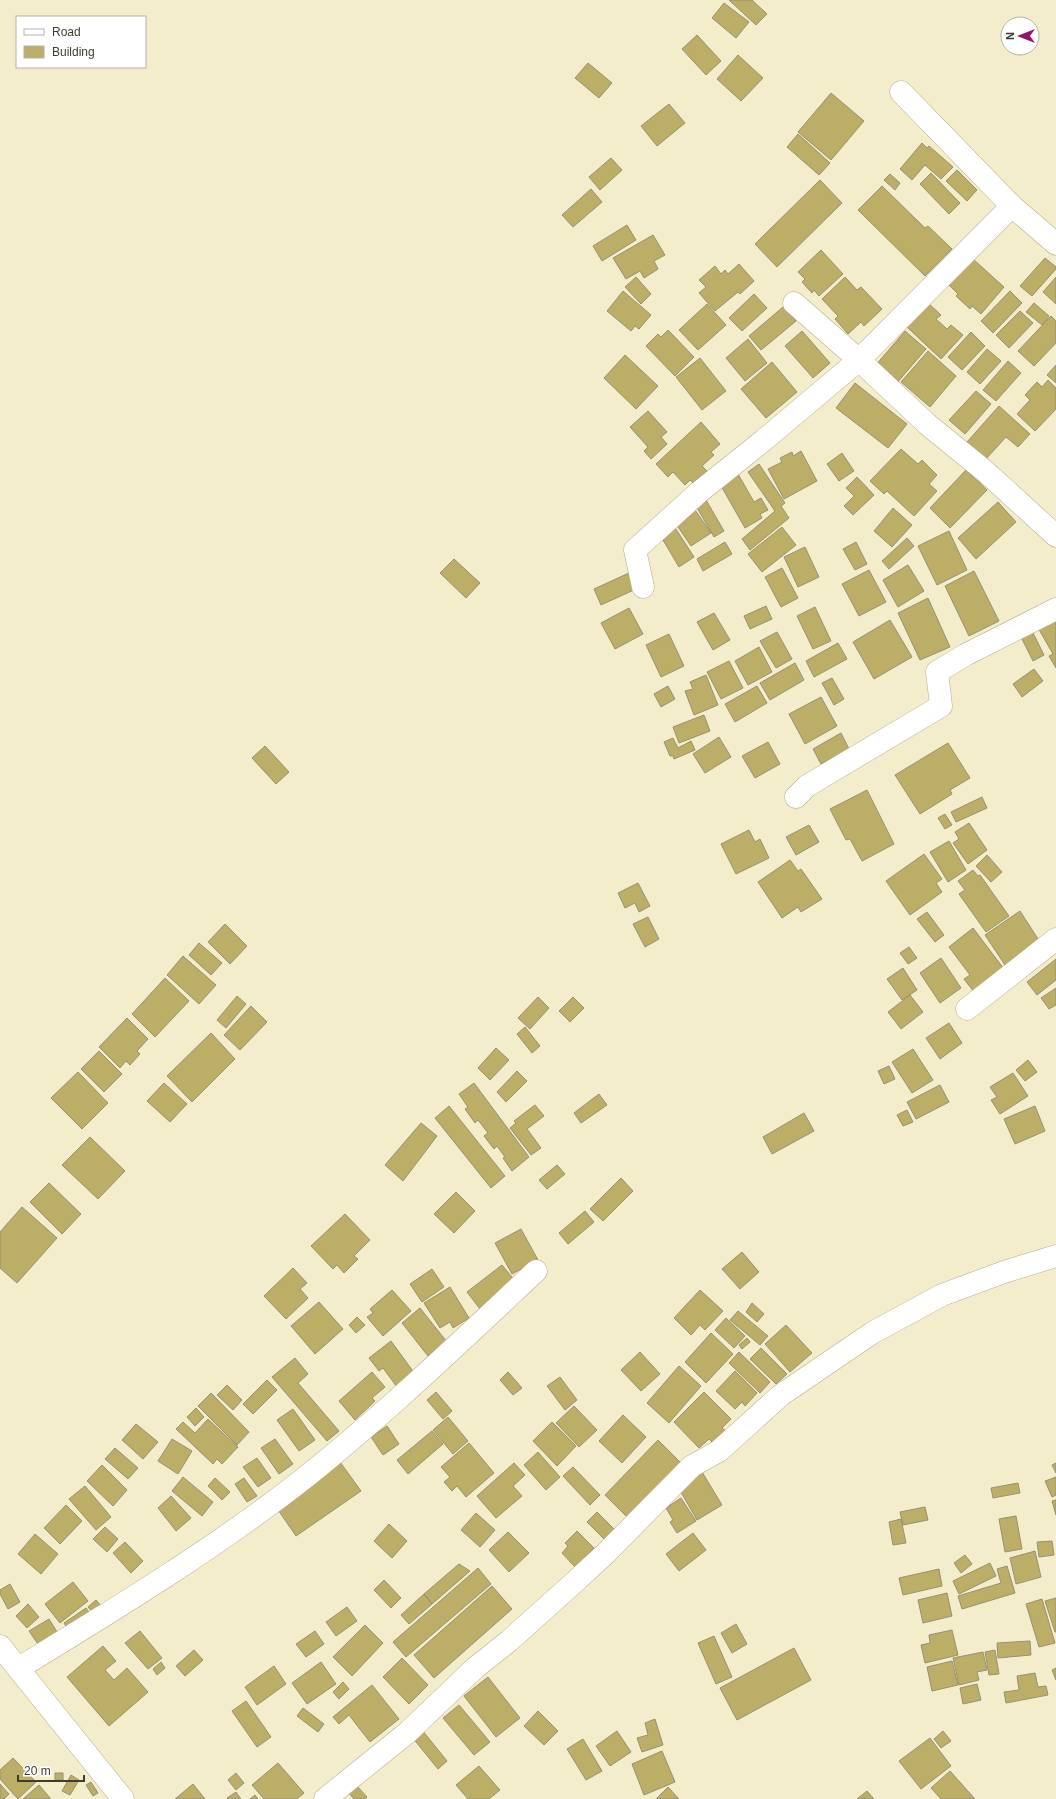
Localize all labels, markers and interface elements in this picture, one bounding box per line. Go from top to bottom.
legend [16,16,146,68]
north arrow [1000,16,1040,56]
text: Road [52,25,81,39]
text: N [1004,32,1016,40]
text: Building [52,45,95,59]
scale bar [18,1757,84,1783]
text: 20 m [24,1764,51,1778]

